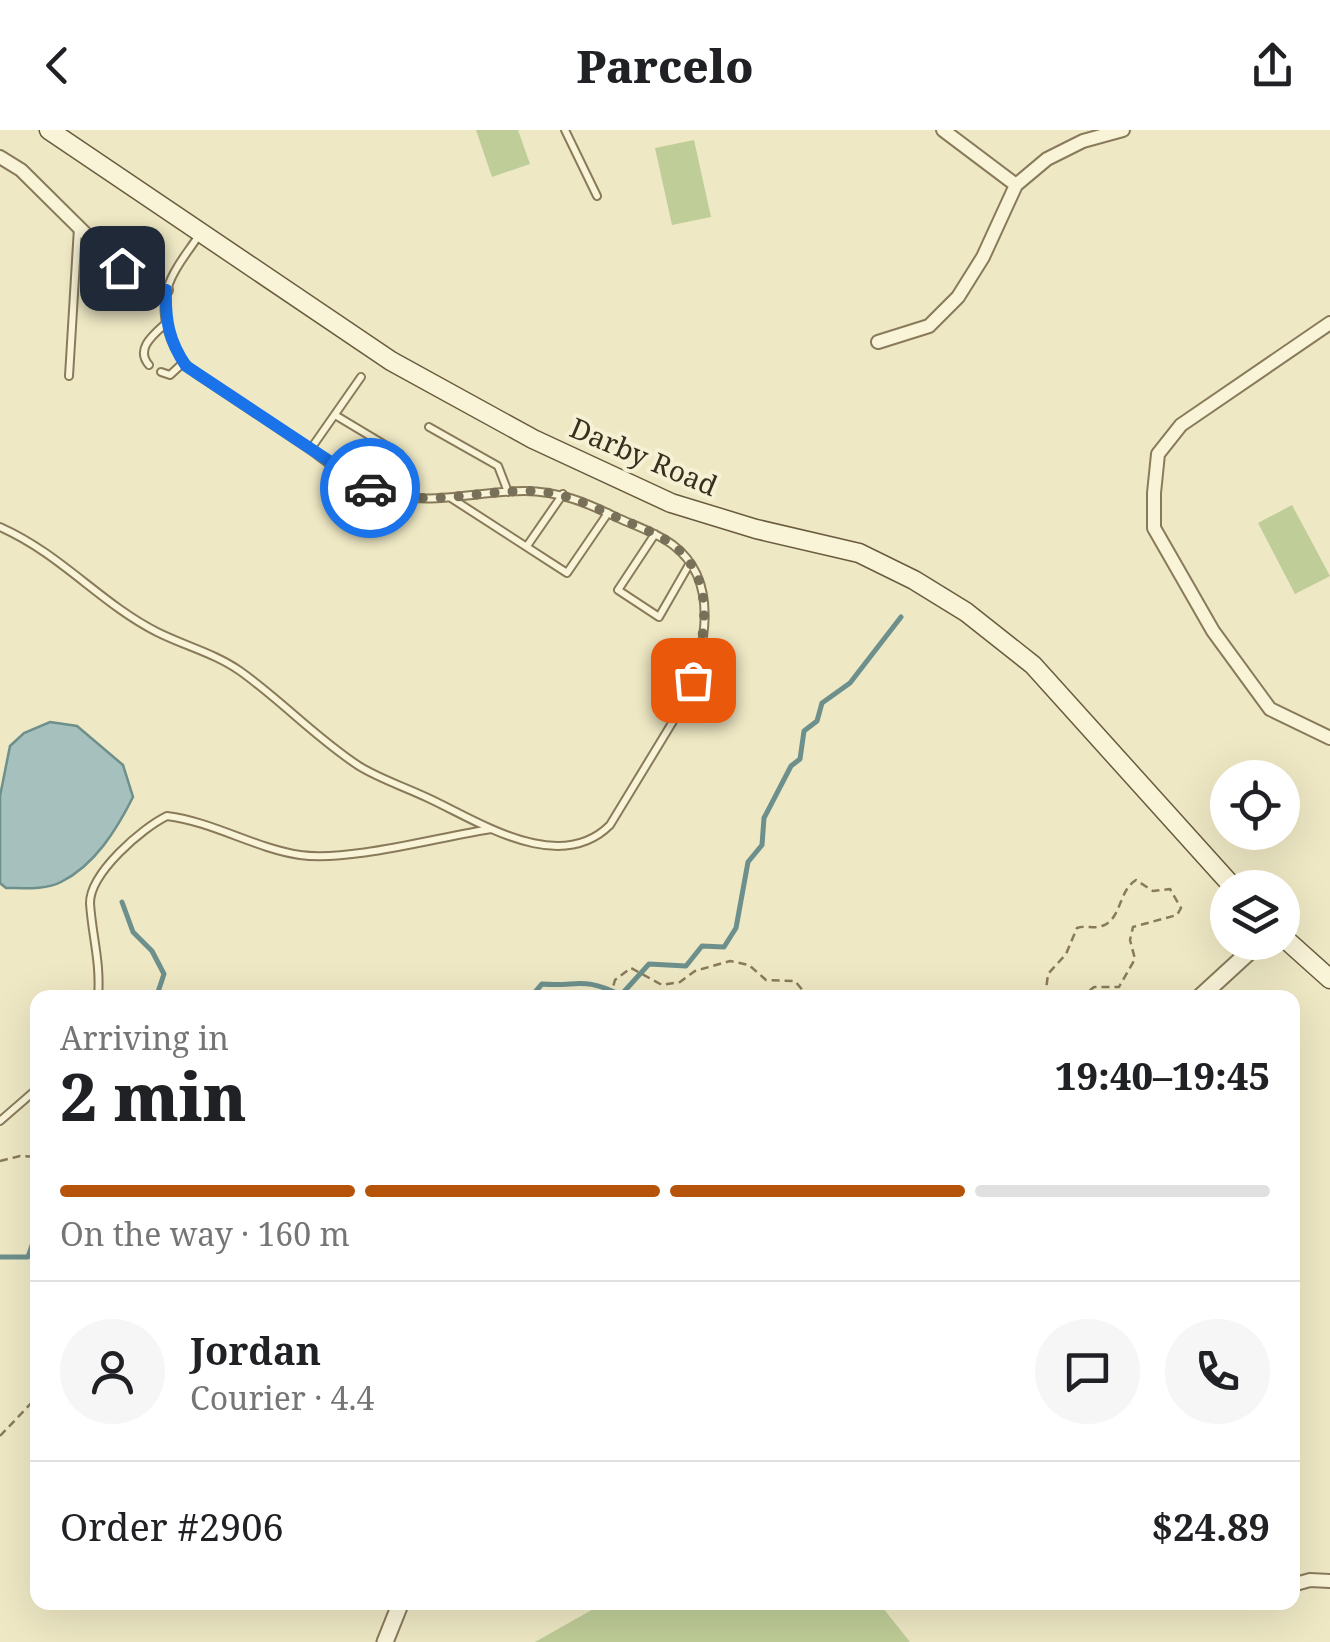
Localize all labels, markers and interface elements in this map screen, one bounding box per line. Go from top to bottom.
text: Parcelo [576,35,754,96]
icon: back [30,38,85,93]
icon: share [1245,38,1300,93]
pin [80,226,165,311]
icon: home [95,241,150,296]
street label: Darby Road [565,408,723,504]
courier [320,438,420,538]
icon: car [343,461,398,516]
pin [651,638,736,723]
icon: bag [666,653,721,708]
map controls [1210,760,1300,960]
button: locate [1210,760,1300,850]
button: layers [1210,870,1300,960]
text: Arriving in [60,1016,229,1059]
text: 19:40–19:45 [1055,1049,1270,1101]
text: 2 min [60,1052,247,1140]
text: On the way · 160 m [60,1212,350,1255]
button: person [60,1319,165,1424]
button: chat [1035,1319,1140,1424]
button: phone [1165,1319,1270,1424]
text: Jordan [190,1324,321,1376]
text: Courier · 4.4 [190,1376,374,1419]
text: Order #2906 [60,1500,284,1552]
text: $24.89 [1151,1500,1270,1552]

